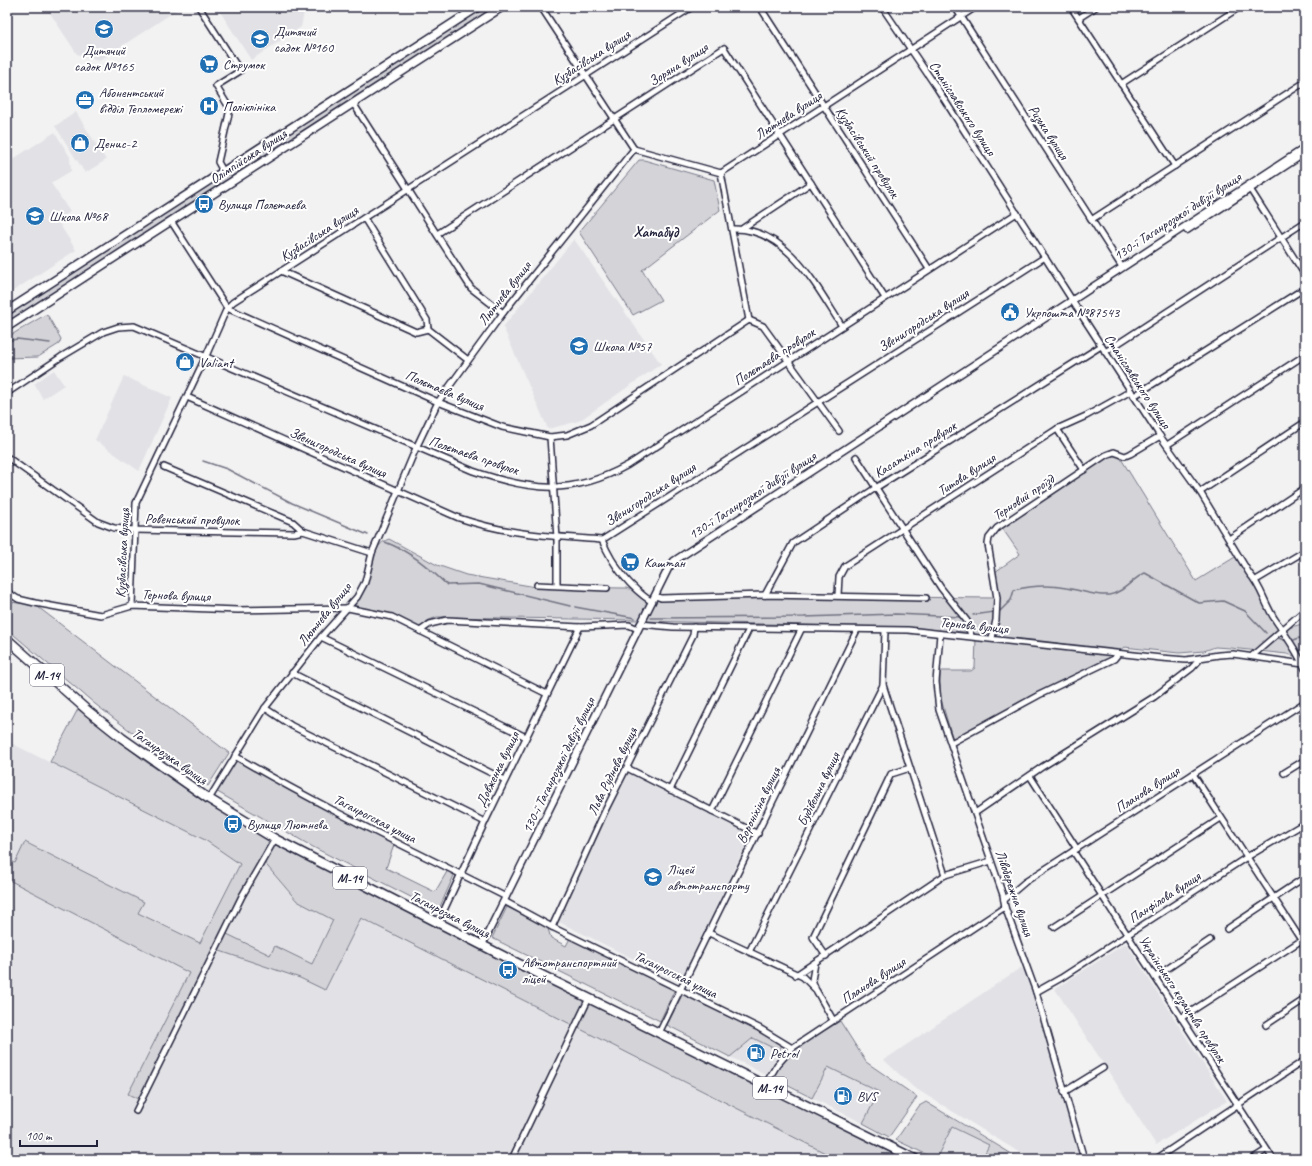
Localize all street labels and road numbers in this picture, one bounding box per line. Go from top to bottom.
street label: Кузбасівська вулиця [549,25,634,89]
street label: Зоряна вулиця [645,38,712,90]
street label: Станіславського вулиця [926,58,1000,160]
street label: Лютнева вулиця [752,87,826,143]
street label: Ризька вулиця [1025,102,1073,164]
street label: Кузбасівський провулок [832,104,904,203]
street label: Олімпійська вулиця [207,125,291,188]
street label: 130-ї Таганрозької дивізії вулиця [1110,168,1245,264]
street label: Кузбасівська вулиця [277,201,362,265]
street label: Лютнева вулиця [474,257,535,329]
street label: Звенигородська вулиця [875,284,973,356]
street label: Полєтаєва провулок [730,323,819,389]
street label: Станіславського вулиця [1101,331,1175,433]
street label: Полєтаєва вулиця [403,366,488,415]
street label: Касаткіна провулок [871,417,960,481]
street label: Звенигородська вулиця [287,424,390,482]
street label: Полєтаєва провулок [427,432,522,479]
street label: 130-ї Таганрозької дивізії вулиця [685,447,820,543]
street label: Титова вулиця [934,449,999,499]
street label: Звенигородська вулиця [602,458,700,530]
street label: Терновий проїзд [989,470,1058,524]
street label: Кузбасівська вулиця [112,507,133,598]
street label: Ровенський провулок [145,510,241,529]
street label: Лютнева вулиця [294,578,356,649]
street label: Тернова вулиця [142,586,212,605]
street label: Тернова вулиця [939,613,1010,638]
road number: М-14 [30,664,64,686]
street label: 130-ї Таганрозької дивізії вулиця [518,694,599,836]
street label: Таганрозька вулиця [129,724,211,789]
street label: Льва Руднєва вулиця [584,724,642,818]
street label: Довженка вулиця [472,728,523,809]
street label: Будівельна вулиця [793,748,844,829]
street label: Планова вулиця [1112,762,1184,816]
street label: Вороніхіна вулиця [733,763,785,846]
street label: Таганрогская улица [331,790,420,847]
street label: Лівобережна вулиця [992,848,1038,939]
road number: М-14 [333,867,367,889]
street label: Панфілова вулиця [1125,867,1205,927]
street label: Таганрозька вулиця [407,887,494,942]
street label: Українського козацтва провулок [1135,933,1231,1067]
street label: Таганрогская улица [631,947,721,1002]
street label: Планова вулиця [838,953,910,1007]
road number: М-14 [753,1077,787,1099]

